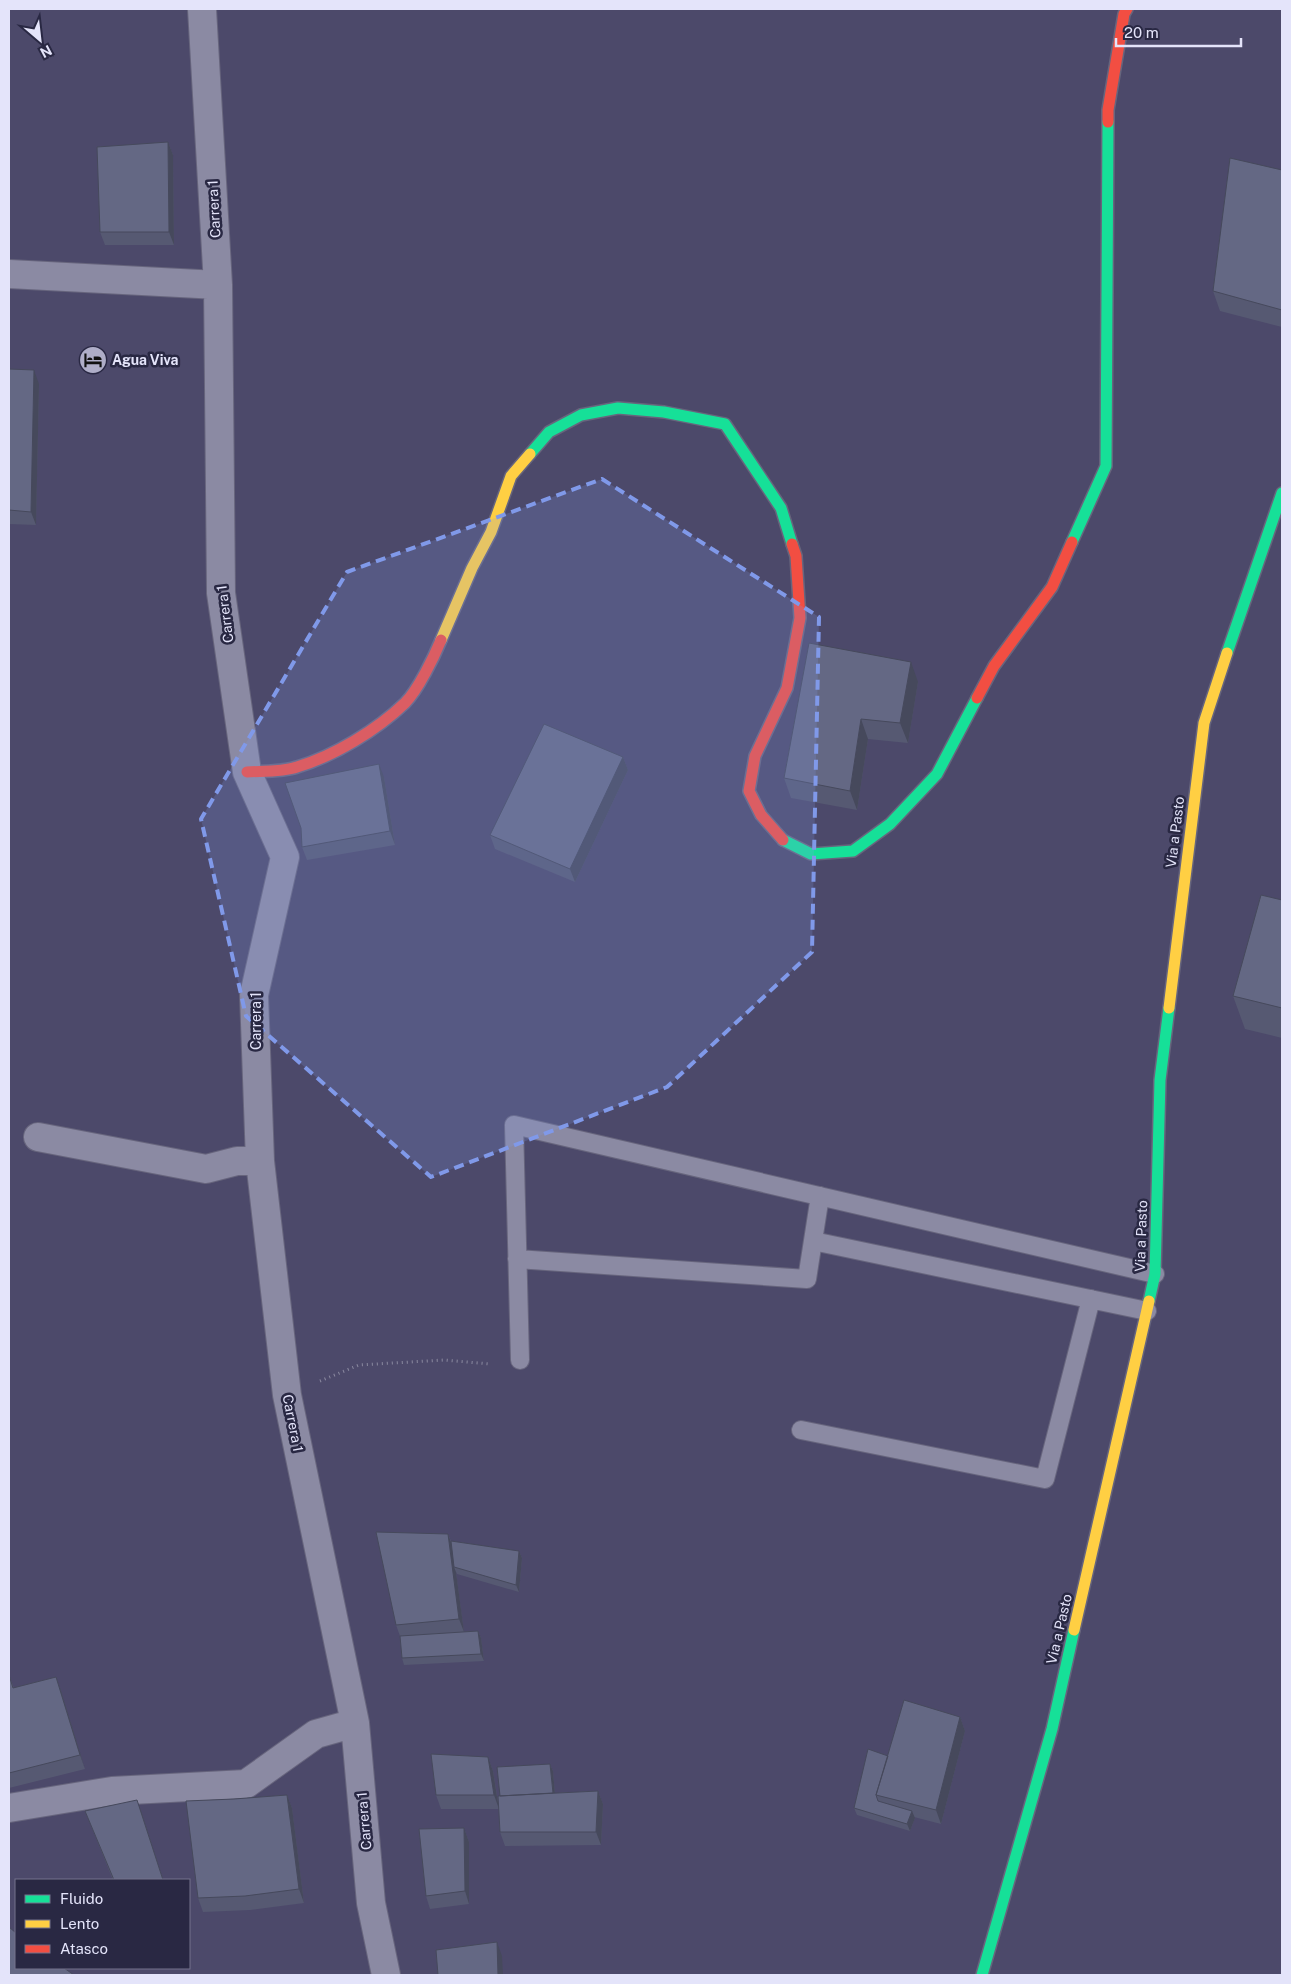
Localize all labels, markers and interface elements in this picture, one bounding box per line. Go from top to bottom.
north arrow [15,15,65,65]
scale bar [1116,15,1241,47]
text: 20 m [1124,24,1159,41]
text: N [38,42,55,61]
street label: Carrera 1 [204,180,224,238]
hotel icon: Agua Viva [78,345,108,375]
place label: Agua Viva [112,352,178,368]
street label: Carrera 1 [214,584,236,644]
street label: Via a Pasto [1163,795,1187,869]
street label: Carrera 1 [248,992,264,1050]
street label: Via a Pasto [1132,1200,1150,1272]
street label: Carrera 1 [280,1393,306,1453]
street label: Via a Pasto [1043,1592,1075,1666]
street label: Carrera 1 [353,1791,375,1851]
legend [15,1879,190,1969]
text: Fluido [60,1890,103,1907]
text: Lento [60,1915,99,1932]
text: Atasco [60,1940,108,1957]

